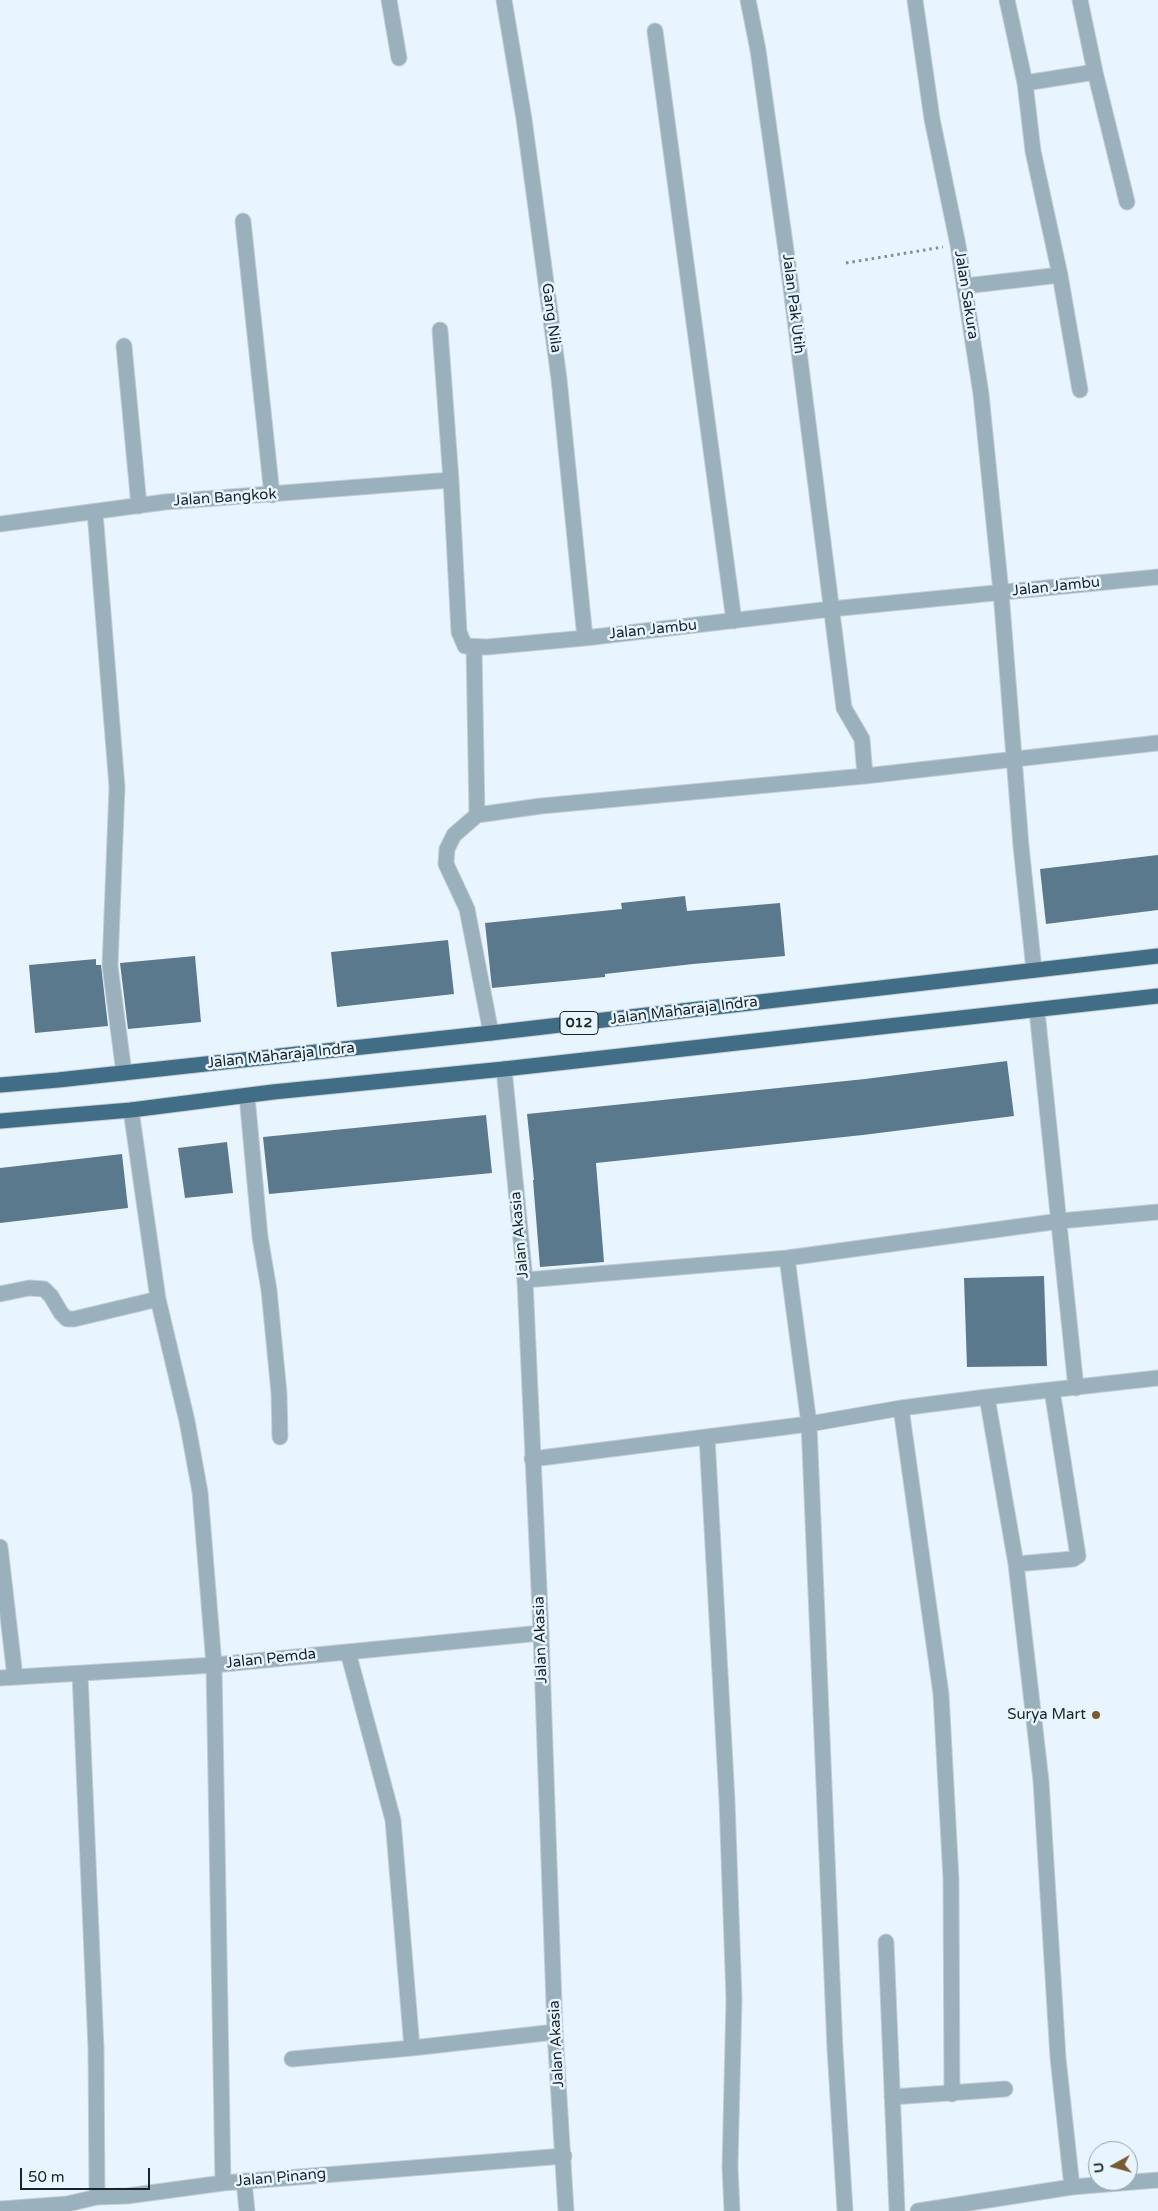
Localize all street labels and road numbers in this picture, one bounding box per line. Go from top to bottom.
street label: Jalan Sakura [950,249,982,341]
street label: Jalan Pak Utih [778,253,808,355]
street label: Gang Nila [537,282,565,354]
street label: Jalan Bangkok [173,485,277,511]
street label: Jalan Jambu [1011,573,1101,601]
street label: Jalan Jambu [608,616,698,644]
street label: Jalan Maharaja Indra [609,993,759,1029]
road number: 012 [560,1011,598,1034]
street label: Jalan Maharaja Indra [206,1039,356,1073]
street label: Jalan Akasia [507,1191,533,1279]
street label: Jalan Akasia [530,1596,552,1684]
street label: Jalan Pemda [225,1645,317,1673]
street label: Jalan Akasia [546,2000,568,2088]
street label: Jalan Pinang [235,2165,327,2191]

